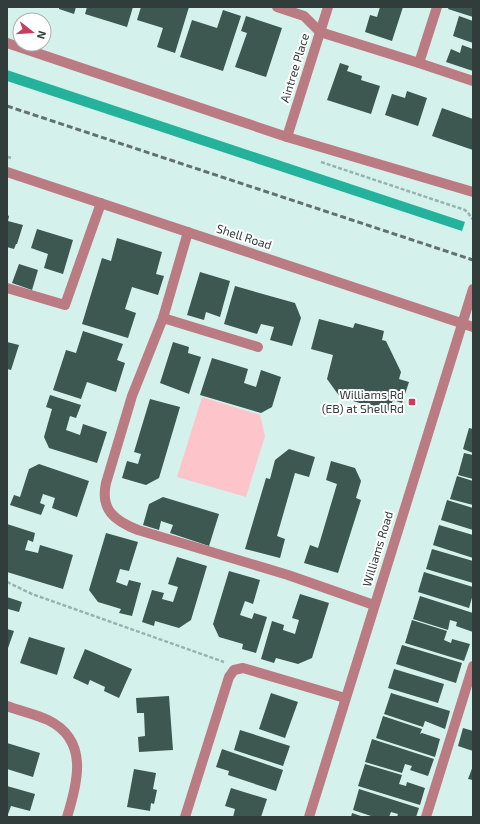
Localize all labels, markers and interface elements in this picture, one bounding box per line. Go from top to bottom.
north arrow [12,12,52,52]
text: N [35,29,49,41]
street label: Aintree Place [277,31,311,104]
street label: Shell Road [215,221,274,252]
place label: Williams Rd (EB) at Shell Rd [322,387,404,415]
marker: Williams Rd (EB) at Shell Rd [407,397,417,407]
street label: Williams Road [359,509,395,588]

